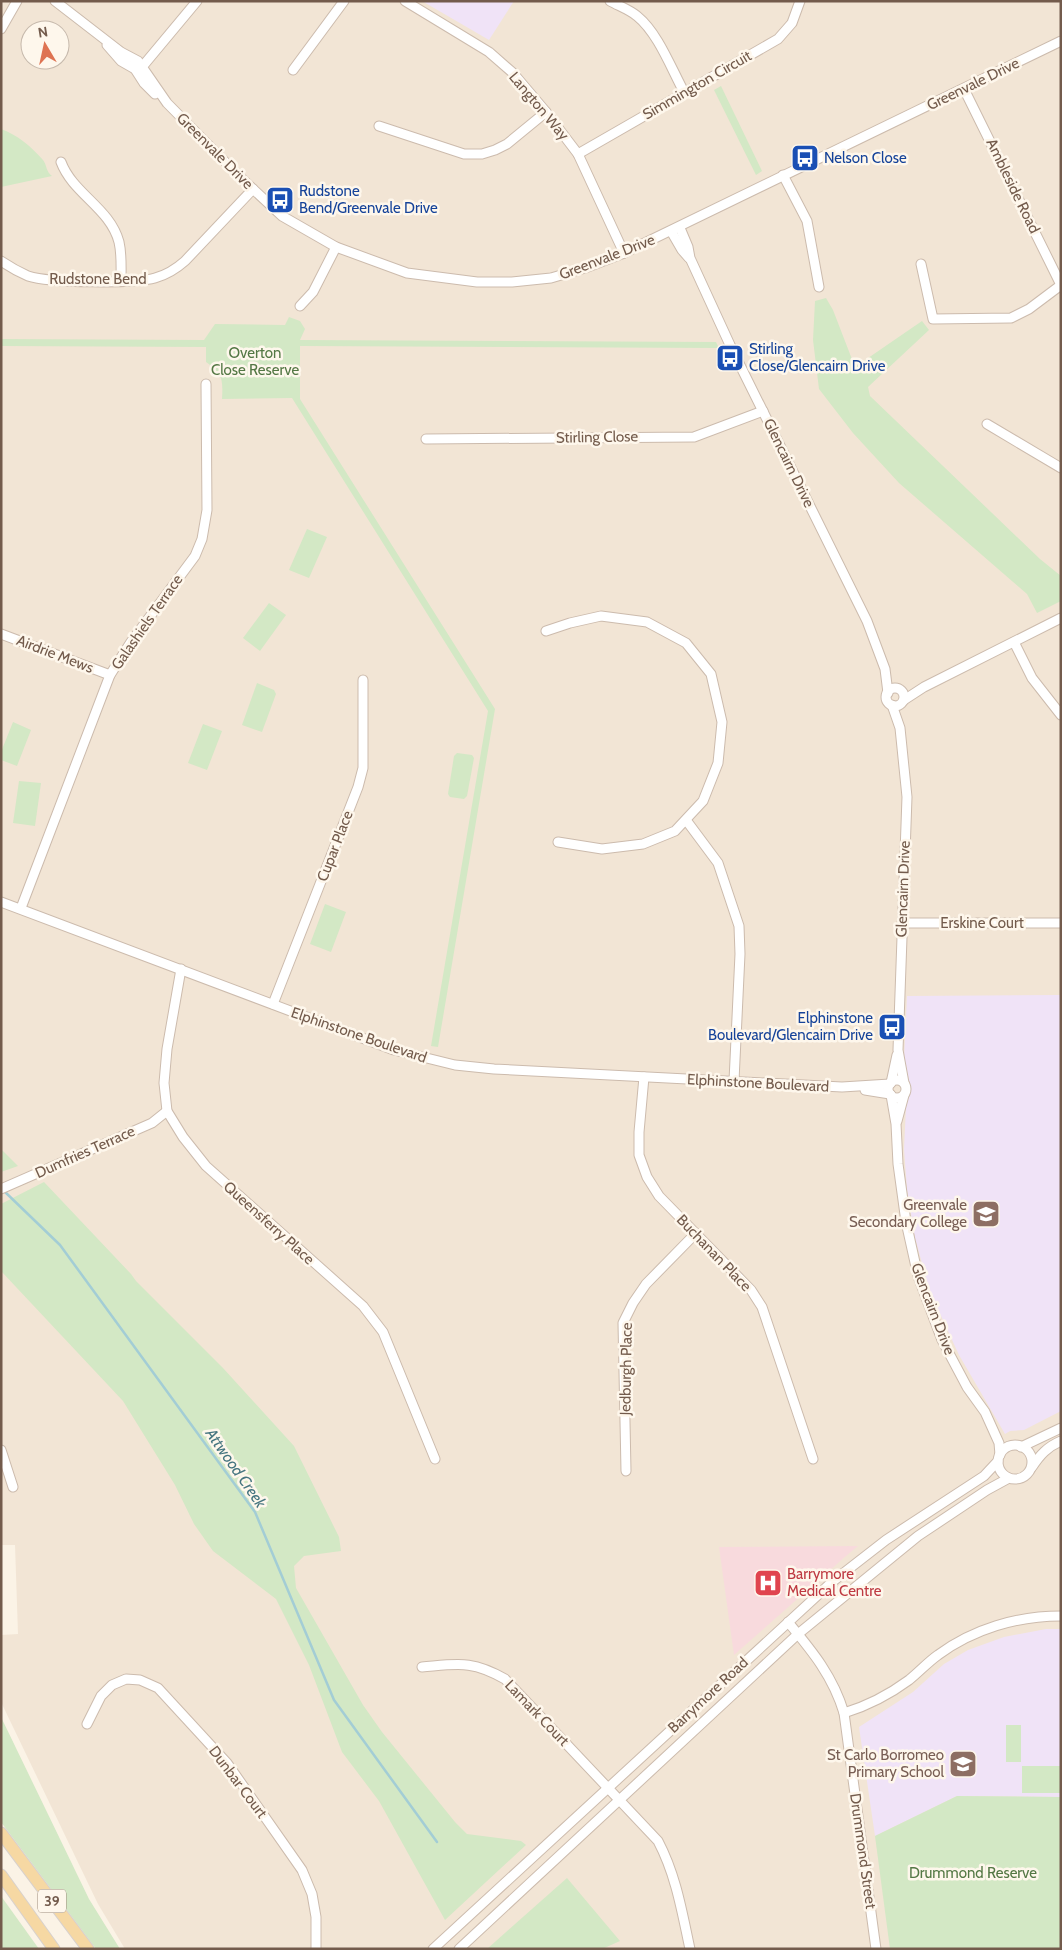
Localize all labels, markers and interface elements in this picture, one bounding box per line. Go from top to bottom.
north arrow [20,20,70,70]
text: N [37,22,49,42]
street label: Simmington Circuit [639,47,755,123]
street label: Greenvale Drive [924,54,1022,114]
street label: Langton Way [505,68,573,144]
street label: Greenvale Drive [173,109,257,193]
street label: Ambleside Road [982,136,1044,236]
bus stop icon: Nelson Close [790,143,820,173]
place label: Nelson Close [824,149,907,167]
place label: Rudstone Bend/Greenvale Drive [299,182,438,217]
bus stop icon: Rudstone Bend/Greenvale Drive [265,185,295,215]
street label: Greenvale Drive [557,230,658,283]
street label: Rudstone Bend [49,270,147,288]
place label: Stirling Close/Glencairn Drive [749,340,886,375]
bus stop icon: Stirling Close/Glencairn Drive [715,343,745,373]
park label: Overton Close Reserve [211,344,299,379]
street label: Glencairn Drive [760,416,818,511]
street label: Stirling Close [556,427,639,447]
street label: Galashiels Terrace [108,571,187,673]
street label: Airdrie Mews [14,631,96,677]
street label: Cupar Place [313,808,357,884]
street label: Glencairn Drive [892,840,914,938]
street label: Erskine Court [940,914,1024,932]
street label: Elphinstone Boulevard [289,1003,429,1067]
place label: Elphinstone Boulevard/Glencairn Drive [708,1009,873,1044]
bus stop icon: Elphinstone Boulevard/Glencairn Drive [877,1012,907,1042]
street label: Elphinstone Boulevard [686,1070,830,1096]
street label: Dumfries Terrace [32,1122,138,1182]
street label: Queensferry Place [220,1178,318,1269]
place label: Greenvale Secondary College [849,1196,967,1231]
school or university icon: Greenvale Secondary College [971,1199,1001,1229]
street label: Buchanan Place [673,1211,755,1295]
street label: Glencairn Drive [907,1261,959,1358]
street label: Jedburgh Place [616,1322,636,1417]
water label: Attwood Creek [201,1424,271,1512]
place label: Barrymore Medical Centre [787,1565,882,1600]
hospital icon: Barrymore Medical Centre [753,1568,783,1598]
street label: Barrymore Road [664,1653,752,1737]
street label: Lamark Court [501,1676,573,1750]
street label: Dunbar Court [205,1742,271,1822]
place label: St Carlo Borromeo Primary School [827,1746,944,1781]
school or university icon: St Carlo Borromeo Primary School [948,1749,978,1779]
street label: Drummond Street [846,1792,880,1910]
park label: Drummond Reserve [909,1864,1037,1882]
road number: 39 [38,1890,66,1912]

